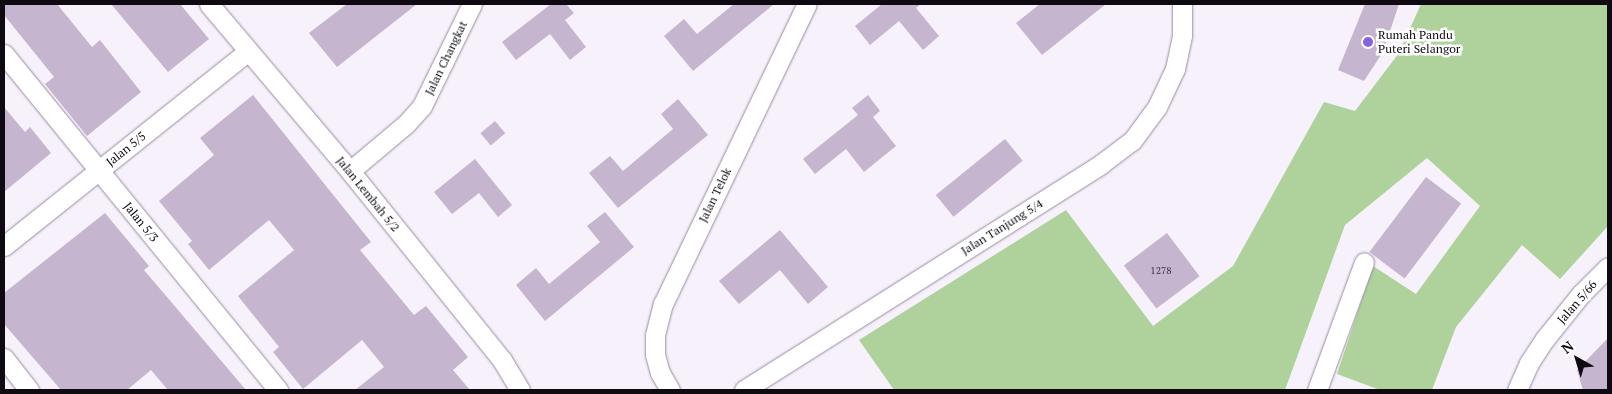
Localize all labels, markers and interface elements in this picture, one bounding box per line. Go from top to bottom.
street label: Jalan Changkat [422,19,470,97]
place label: Rumah Pandu Puteri Selangor [1378,28,1460,56]
marker: Rumah Pandu Puteri Selangor [1362,36,1374,48]
street label: Jalan 5/5 [103,129,149,169]
street label: Jalan Lembah 5/2 [333,154,403,234]
street label: Jalan Telok [696,165,734,225]
street label: Jalan Tanjung 5/4 [958,196,1046,258]
street label: Jalan 5/3 [121,199,161,245]
house number: 1278 [1150,265,1172,277]
street label: Jalan 5/66 [1554,277,1600,327]
north arrow [1552,334,1602,384]
text: N [1557,336,1577,358]

